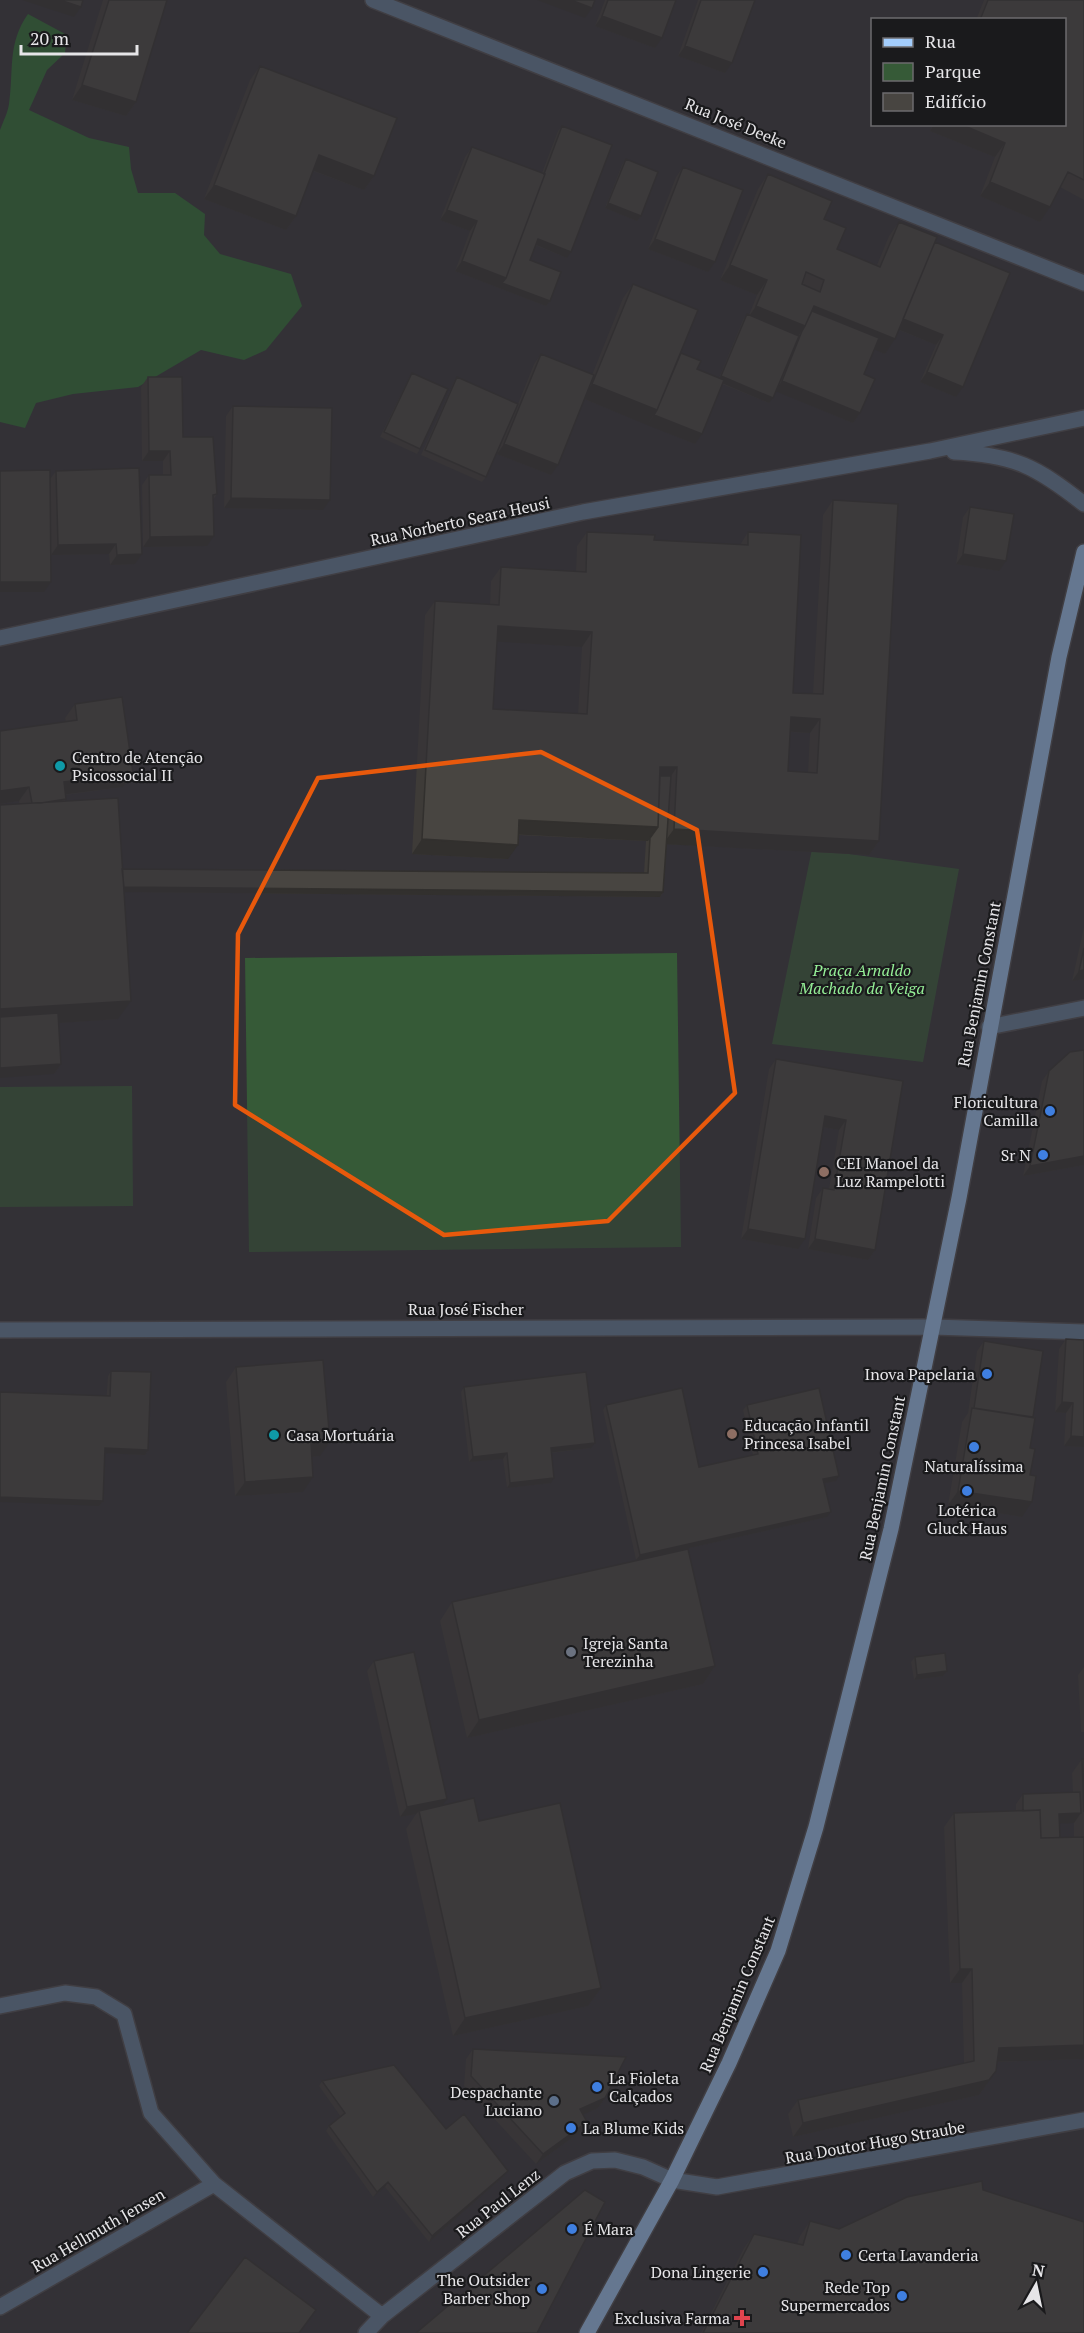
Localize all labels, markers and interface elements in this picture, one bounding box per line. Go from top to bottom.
scale bar [21,18,136,56]
legend [871,18,1066,126]
text: 20 m [30,26,70,50]
text: Rua [925,29,956,53]
text: Parque [925,59,981,83]
text: Edifício [925,89,986,113]
street label: Rua José Deeke [682,93,790,153]
street label: Rua Norberto Seara Heusi [368,491,552,551]
place label: Centro de Atenção Psicossocial II [72,746,203,786]
marker: Centro de Atenção Psicossocial II [53,759,67,773]
street label: Rua Benjamin Constant [952,899,1006,1069]
park label: Praça Arnaldo Machado da Veiga [798,959,925,999]
place label: Floricultura Camilla [954,1091,1038,1131]
marker: Floricultura Camilla [1043,1104,1057,1118]
place label: Sr N [1001,1144,1031,1166]
marker: Sr N [1036,1148,1050,1162]
place label: CEI Manoel da Luz Rampelotti [836,1152,945,1192]
marker: CEI Manoel da Luz Rampelotti [817,1165,831,1179]
street label: Rua José Fischer [408,1298,525,1320]
place label: Inova Papelaria [865,1363,975,1385]
marker: Inova Papelaria [980,1367,994,1381]
street label: Rua Benjamin Constant [854,1393,910,1563]
place label: Educação Infantil Princesa Isabel [744,1414,869,1454]
place label: Casa Mortuária [286,1424,394,1446]
marker: Educação Infantil Princesa Isabel [725,1427,739,1441]
marker: Casa Mortuária [267,1428,281,1442]
marker: Naturalíssima [967,1440,981,1454]
place label: Naturalíssima [924,1455,1024,1477]
marker: Lotérica Gluck Haus [960,1484,974,1498]
place label: Lotérica Gluck Haus [927,1499,1007,1539]
place label: Igreja Santa Terezinha [583,1632,668,1672]
marker: Igreja Santa Terezinha [564,1645,578,1659]
street label: Rua Benjamin Constant [694,1912,780,2076]
place label: La Fioleta Calçados [609,2067,679,2107]
marker: La Fioleta Calçados [590,2080,604,2094]
place label: Despachante Luciano [450,2081,542,2121]
marker: Despachante Luciano [547,2094,561,2108]
street label: Rua Doutor Hugo Straube [783,2115,967,2169]
place label: La Blume Kids [583,2117,684,2139]
marker: La Blume Kids [564,2121,578,2135]
street label: Rua Paul Lenz [451,2163,545,2243]
street label: Rua Hellmuth Jensen [27,2183,169,2277]
place label: É Mara [584,2218,633,2240]
marker: É Mara [565,2222,579,2236]
place label: Certa Lavanderia [858,2244,979,2266]
marker: Certa Lavanderia [839,2248,853,2262]
north arrow [1006,2255,1066,2315]
text: N [1031,2258,1046,2282]
place label: Dona Lingerie [651,2261,751,2283]
marker: Dona Lingerie [756,2265,770,2279]
place label: The Outsider Barber Shop [437,2269,531,2309]
place label: Rede Top Supermercados [781,2276,890,2316]
marker: The Outsider Barber Shop [535,2282,549,2296]
marker: Rede Top Supermercados [895,2289,909,2303]
place label: Exclusiva Farma [614,2307,730,2329]
marker: Exclusiva Farma [735,2311,749,2325]

